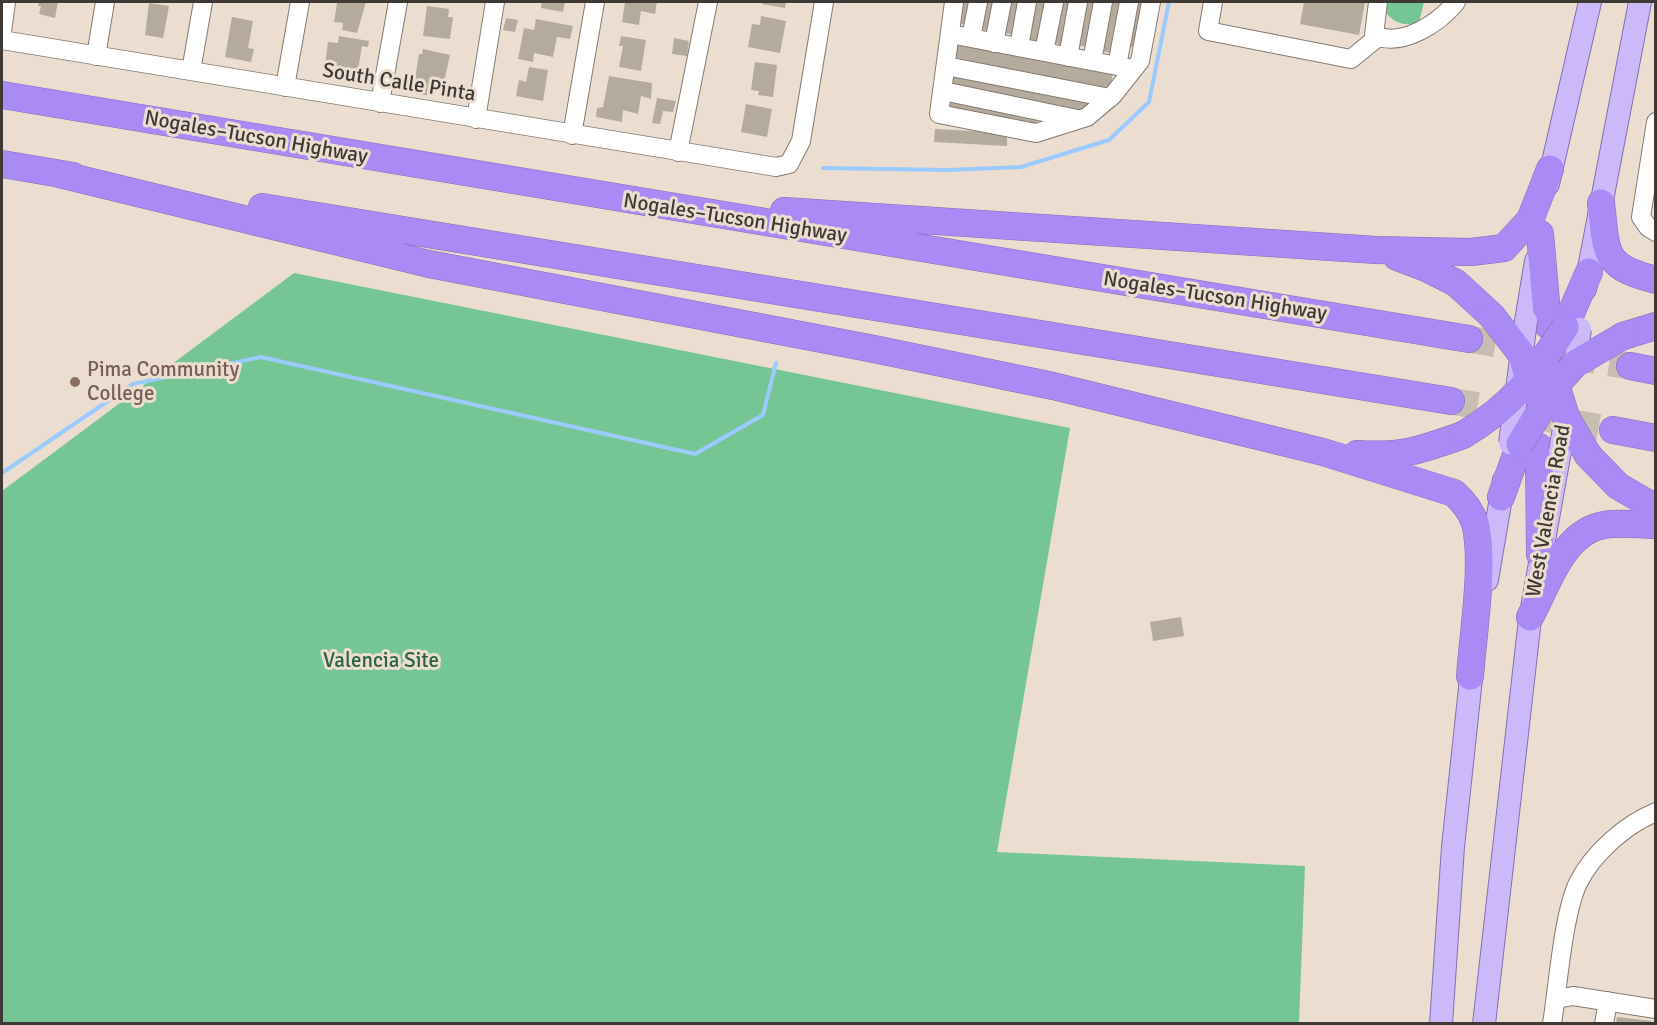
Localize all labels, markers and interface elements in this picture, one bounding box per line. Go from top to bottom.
street label: South Calle Pinta [321,58,477,108]
street label: Nogales–Tucson Highway [143,106,369,170]
street label: Nogales–Tucson Highway [621,189,849,249]
street label: Nogales–Tucson Highway [1101,267,1329,327]
place label: Pima Community College [87,357,239,407]
marker: Pima Community College [68,375,82,389]
street label: West Valencia Road [1521,423,1577,599]
park label: Valencia Site [323,648,439,674]

